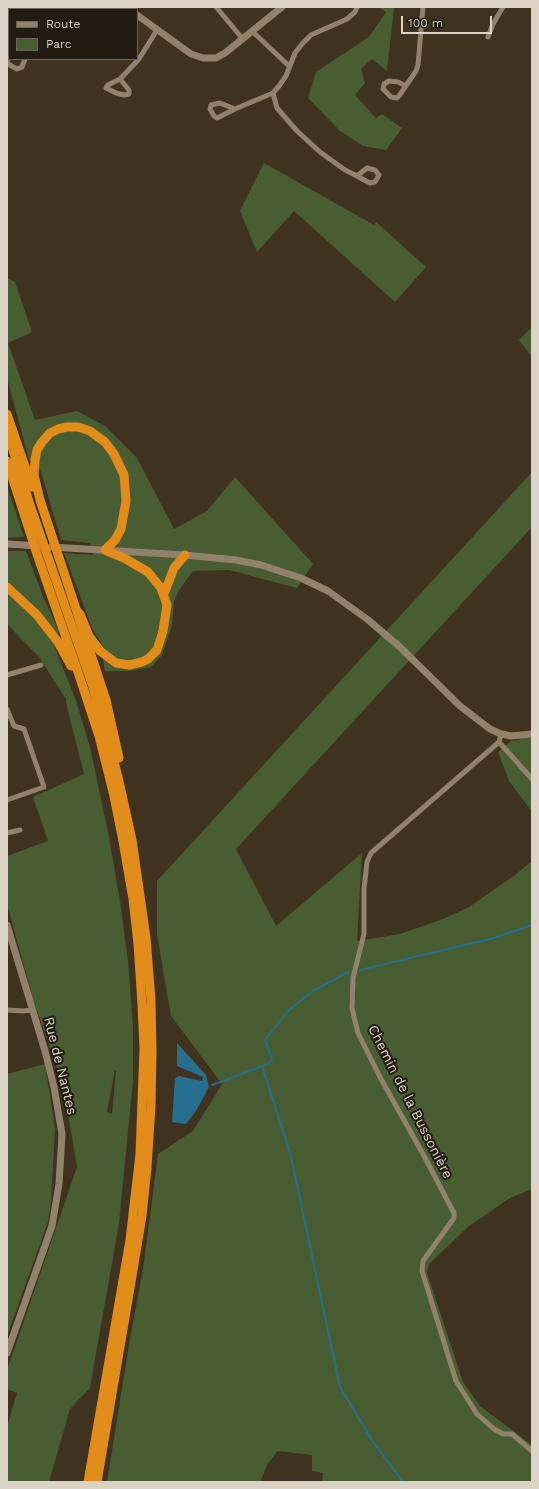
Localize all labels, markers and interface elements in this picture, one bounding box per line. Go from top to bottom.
legend [8,8,138,60]
scale bar [403,8,494,34]
text: 100 m [408,16,443,30]
text: Route [46,17,80,31]
text: Parc [46,37,72,51]
street label: Rue de Nantes [40,1015,80,1117]
street label: Chemin de la Bussonière [364,1022,456,1182]

